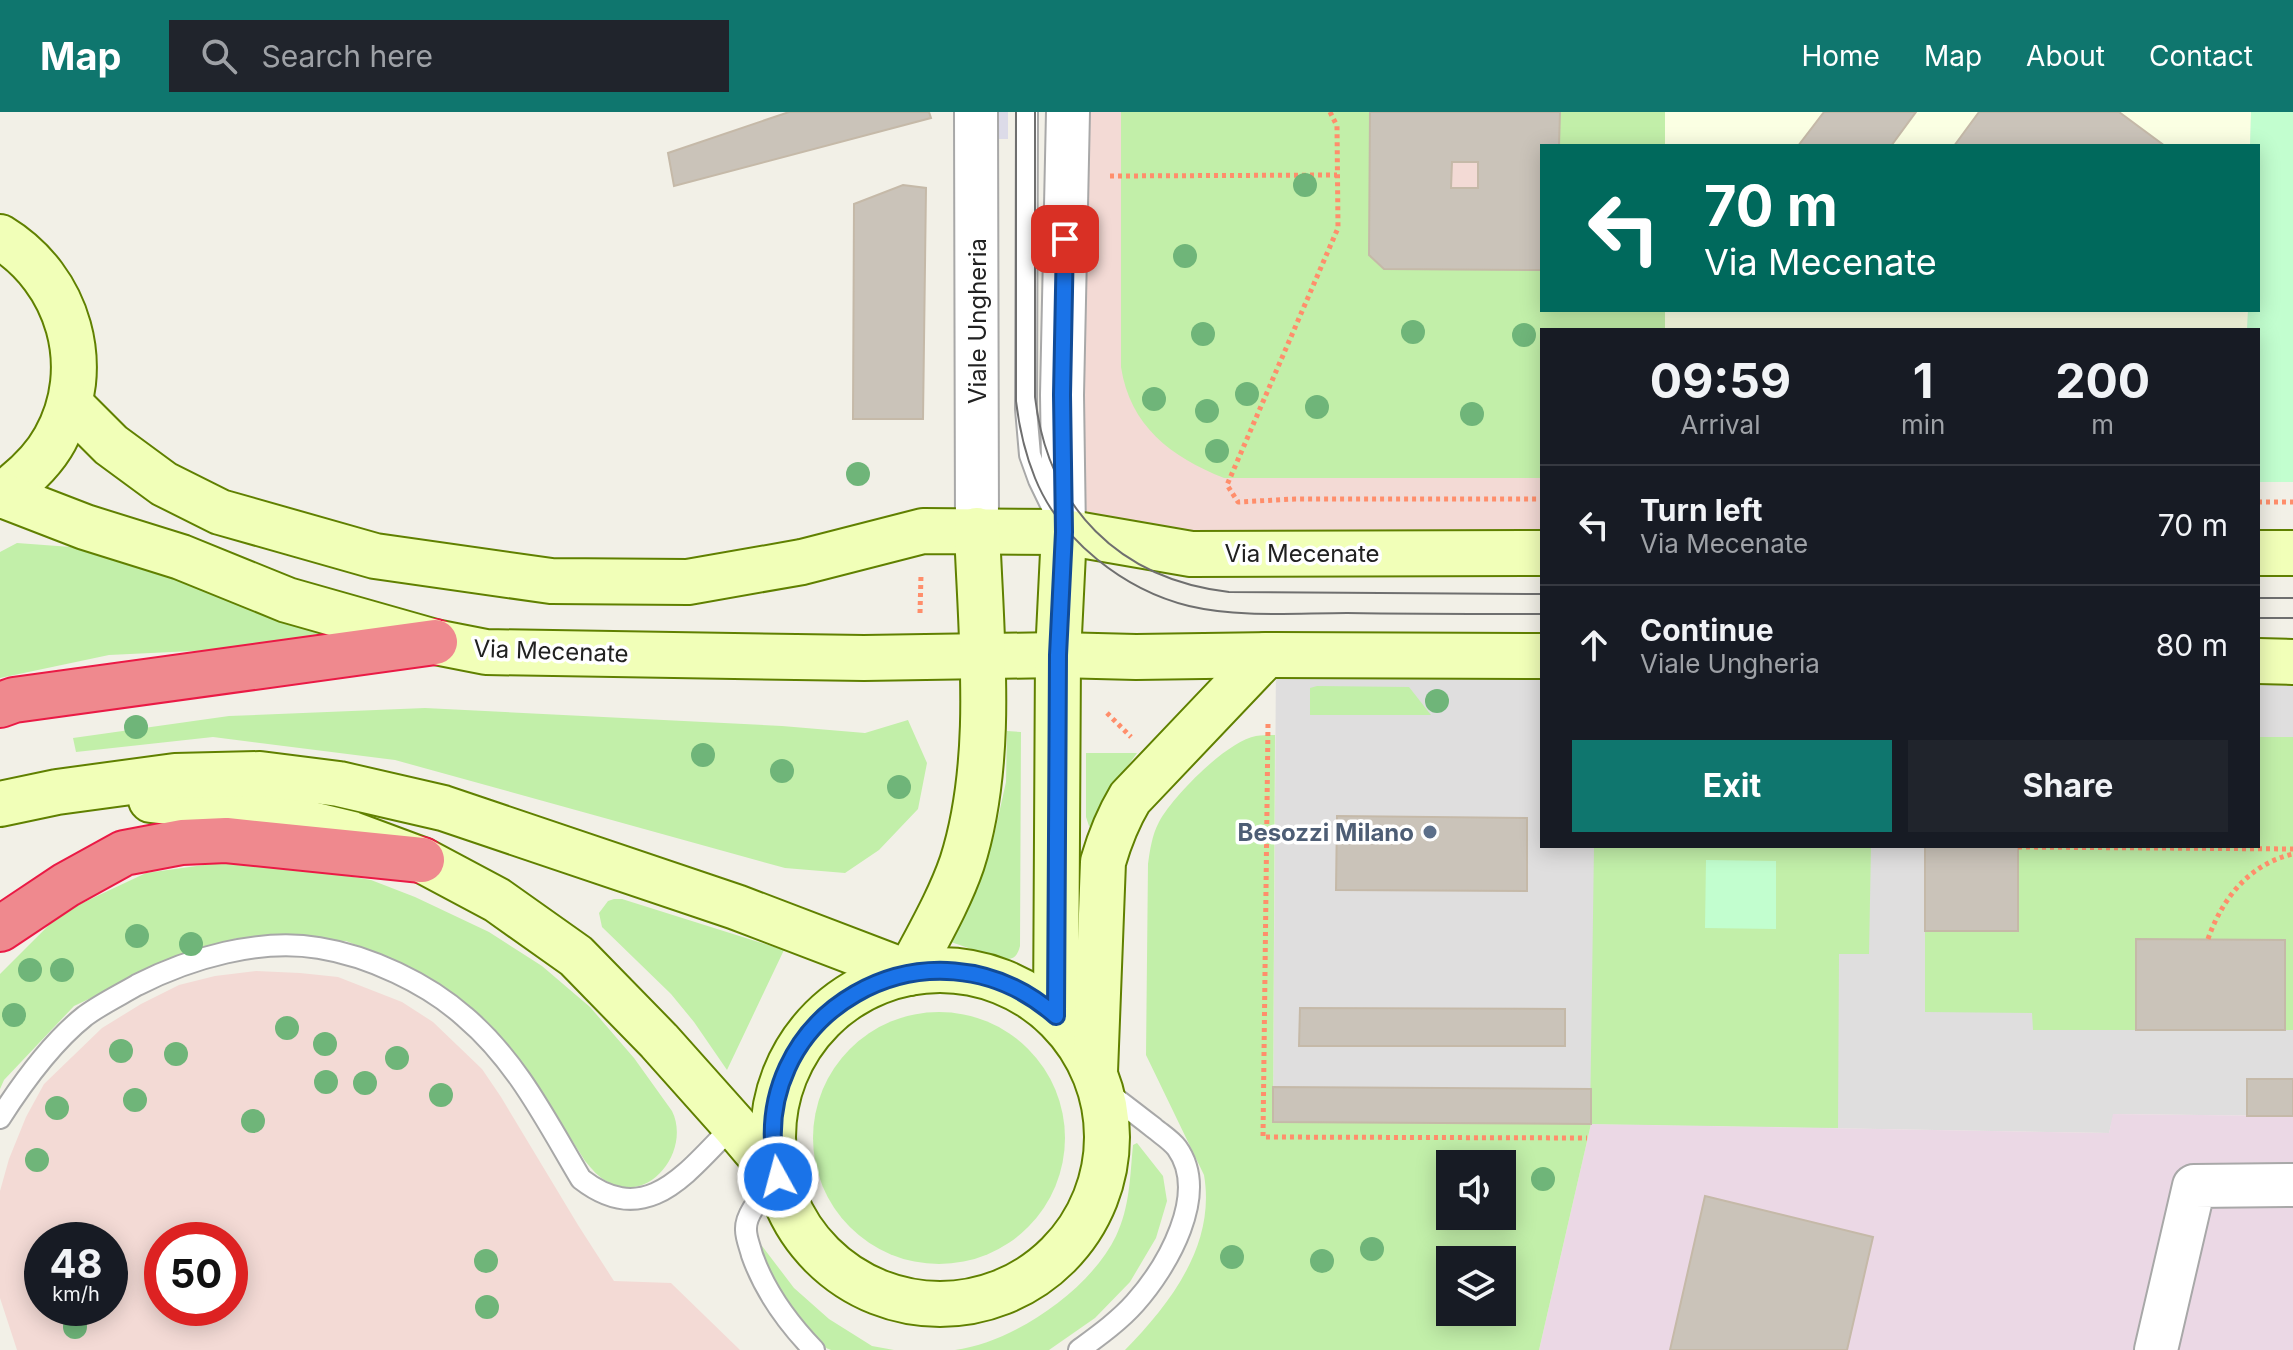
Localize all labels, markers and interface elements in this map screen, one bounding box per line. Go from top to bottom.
search box [169,20,729,92]
text: Map [40,33,121,79]
icon: search [197,34,241,78]
text: Search here [261,38,433,74]
text: Home [1801,39,1880,73]
text: Map [1924,39,1982,73]
text: About [2026,39,2105,73]
text: Contact [2149,39,2253,73]
text: 70 m [1704,172,1838,240]
icon: left [1572,176,1676,280]
pin [1031,205,1099,273]
icon: arrive [1043,217,1087,261]
street label: Viale Ungheria [963,238,992,404]
text: Via Mecenate [1704,240,1937,284]
text: 09:59 [1650,351,1791,410]
text: 1 [1913,351,1934,410]
text: 200 [2055,351,2150,410]
text: Arrival [1680,409,1761,440]
text: min [1901,409,1945,440]
text: m [2091,409,2114,440]
text: Turn left [1640,492,1762,528]
icon: left [1572,503,1616,547]
text: 70 m [2158,507,2228,543]
text: Via Mecenate [1640,528,1808,559]
street label: Via Mecenate [1224,539,1380,568]
text: Continue [1640,612,1774,648]
icon: ahead [1572,623,1616,667]
text: 80 m [2156,627,2228,663]
street label: Via Mecenate [473,634,629,668]
text: Viale Ungheria [1640,648,1820,679]
button: Exit [1572,740,1892,832]
button: Share [1908,740,2228,832]
place label: Besozzi Milano [1238,818,1414,847]
marker: Besozzi Milano [1421,823,1439,841]
position arrow [736,1135,820,1219]
map controls [1436,1150,1516,1326]
button: sound [1436,1150,1516,1230]
speed limit sign: 50 [144,1222,248,1326]
text: 48 [49,1239,103,1288]
button: layers [1436,1246,1516,1326]
text: km/h [52,1282,100,1306]

